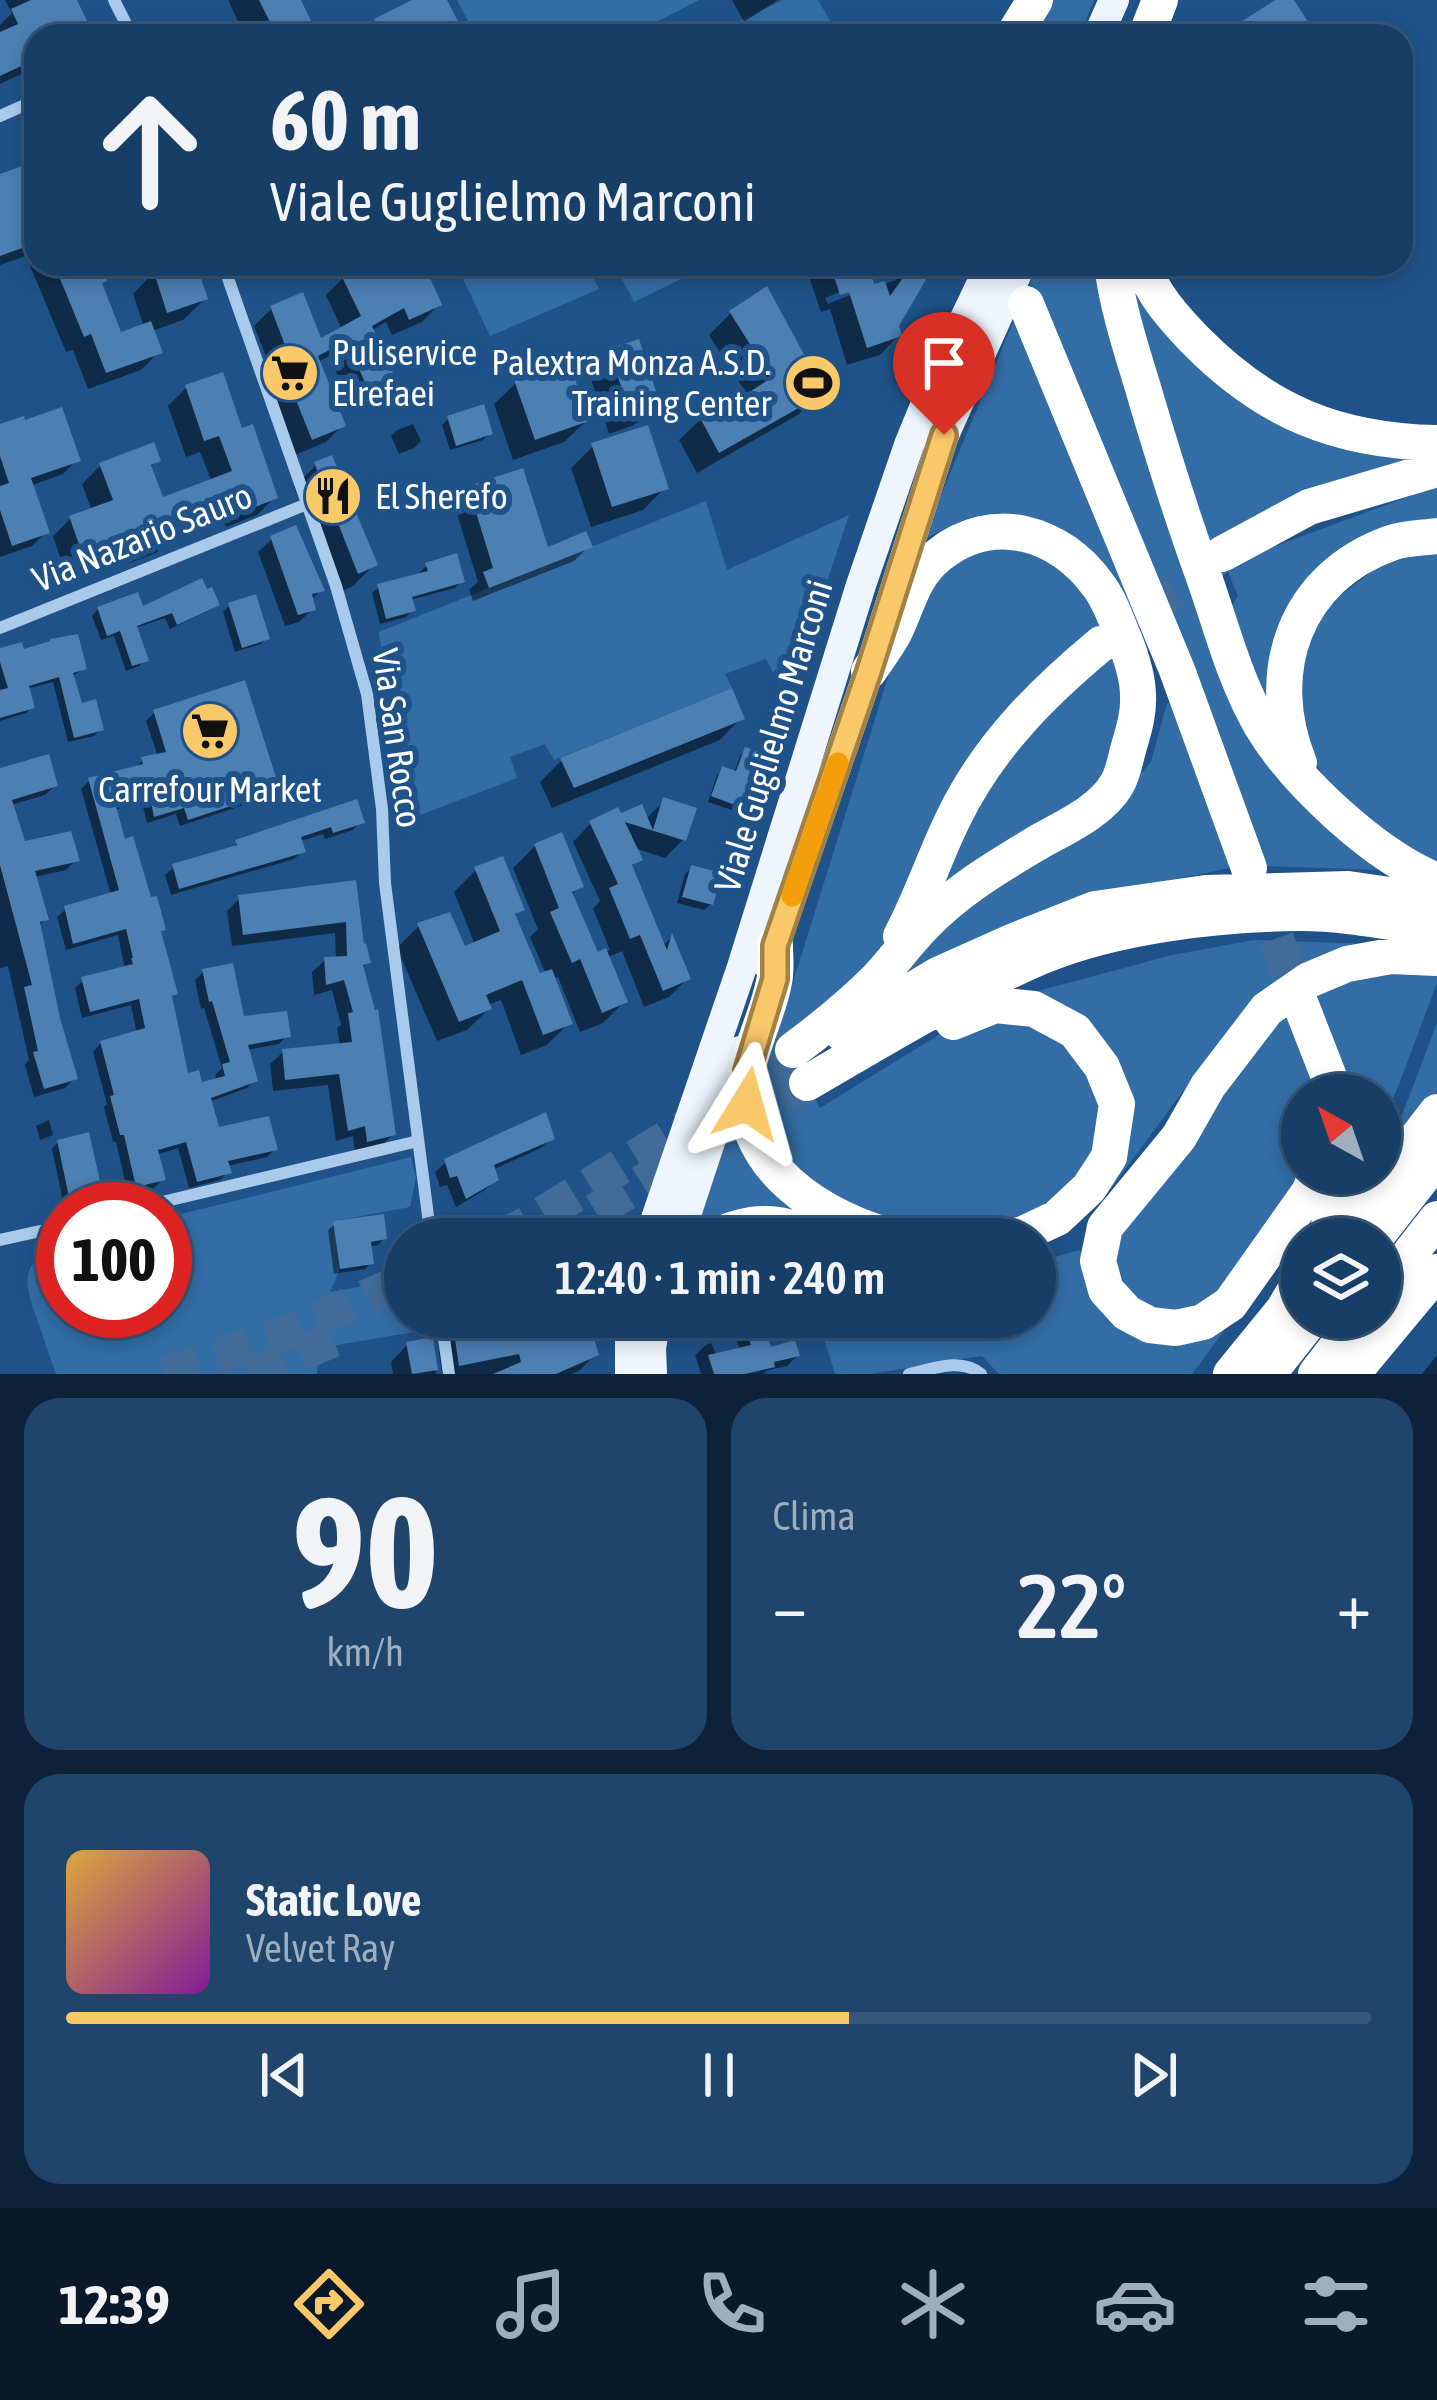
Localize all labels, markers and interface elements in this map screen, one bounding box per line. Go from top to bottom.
icon: ahead [72,72,228,228]
text: 60 m [270,72,421,168]
text: Viale Guglielmo Marconi [270,171,756,232]
pin [893,312,995,435]
icon: arrive [911,330,977,396]
place label: Puliservice Elrefaei [332,331,477,414]
place label: Palextra Monza A.S.D. Training Center [491,341,772,424]
supermarket icon: Puliservice Elrefaei [259,342,321,404]
sports icon: Palextra Monza A.S.D. Training Center [782,352,844,414]
restaurant icon: El Sherefo [302,465,364,527]
street label: Via Nazario Sauro [26,474,258,600]
place label: El Sherefo [375,475,508,517]
street label: Viale Guglielmo Marconi [706,575,840,897]
street label: Via San Rocco [365,646,431,830]
supermarket icon: Carrefour Market [179,700,241,762]
place label: Carrefour Market [98,768,322,810]
position arrow [684,1041,810,1167]
north arrow [1281,1074,1401,1194]
map controls [1281,1074,1401,1338]
speed limit sign: 100 [36,1182,192,1338]
button: layers [1281,1218,1401,1338]
text: 12:40 · 1 min · 240 m [555,1252,885,1304]
text: 90 [292,1462,439,1641]
text: Clima [773,1494,856,1538]
text: 22° [1017,1554,1126,1657]
text: − [773,1567,807,1643]
text: + [1337,1567,1371,1643]
text: km/h [327,1630,404,1674]
text: Static Love [246,1874,422,1926]
text: Velvet Ray [246,1926,395,1970]
icon: previous [251,2042,317,2108]
icon: pause [686,2042,752,2108]
icon: next [1121,2042,1187,2108]
icon: directions [287,2262,371,2346]
icon: music [489,2262,573,2346]
icon: phone [690,2262,774,2346]
icon: climate [891,2262,975,2346]
icon: car [1093,2262,1177,2346]
icon: filters [1294,2262,1378,2346]
text: 12:39 [59,2274,170,2335]

